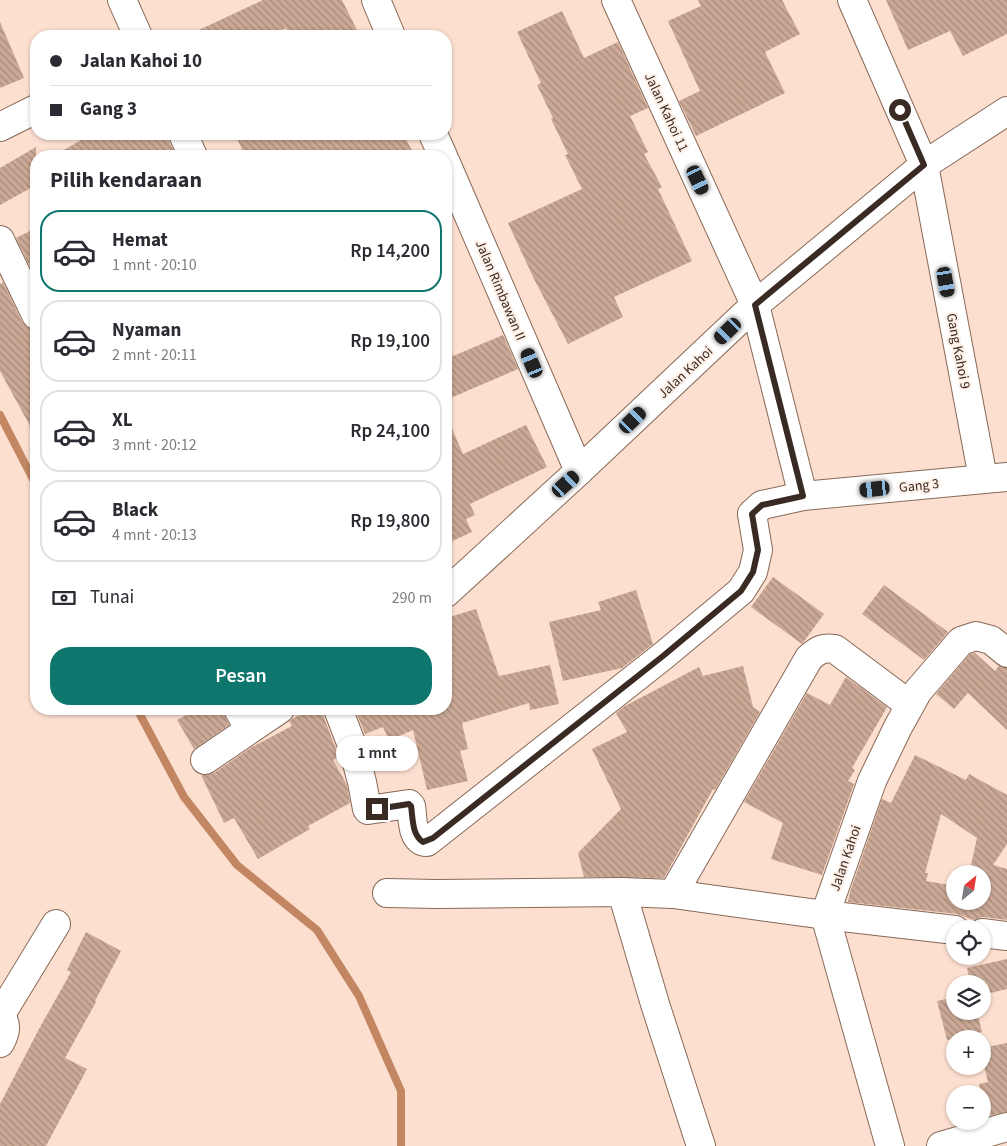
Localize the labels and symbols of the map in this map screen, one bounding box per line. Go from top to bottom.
street label: Jalan Kahoi 11 [639,70,693,155]
route start [889,99,911,121]
car [684,163,711,197]
street label: Jalan Rimbawan II [470,237,530,344]
car [936,266,955,298]
street label: Gang Kahoi 9 [941,312,975,391]
car [711,315,744,347]
street label: Jalan Kahoi [654,342,718,403]
car [519,346,544,380]
car [616,404,649,436]
car [549,468,582,500]
street label: Gang 3 [898,474,940,498]
car [859,480,890,498]
callout: 1 mnt [336,736,418,772]
route end [366,798,388,820]
street label: Jalan Kahoi [825,823,867,894]
north arrow [946,865,991,910]

